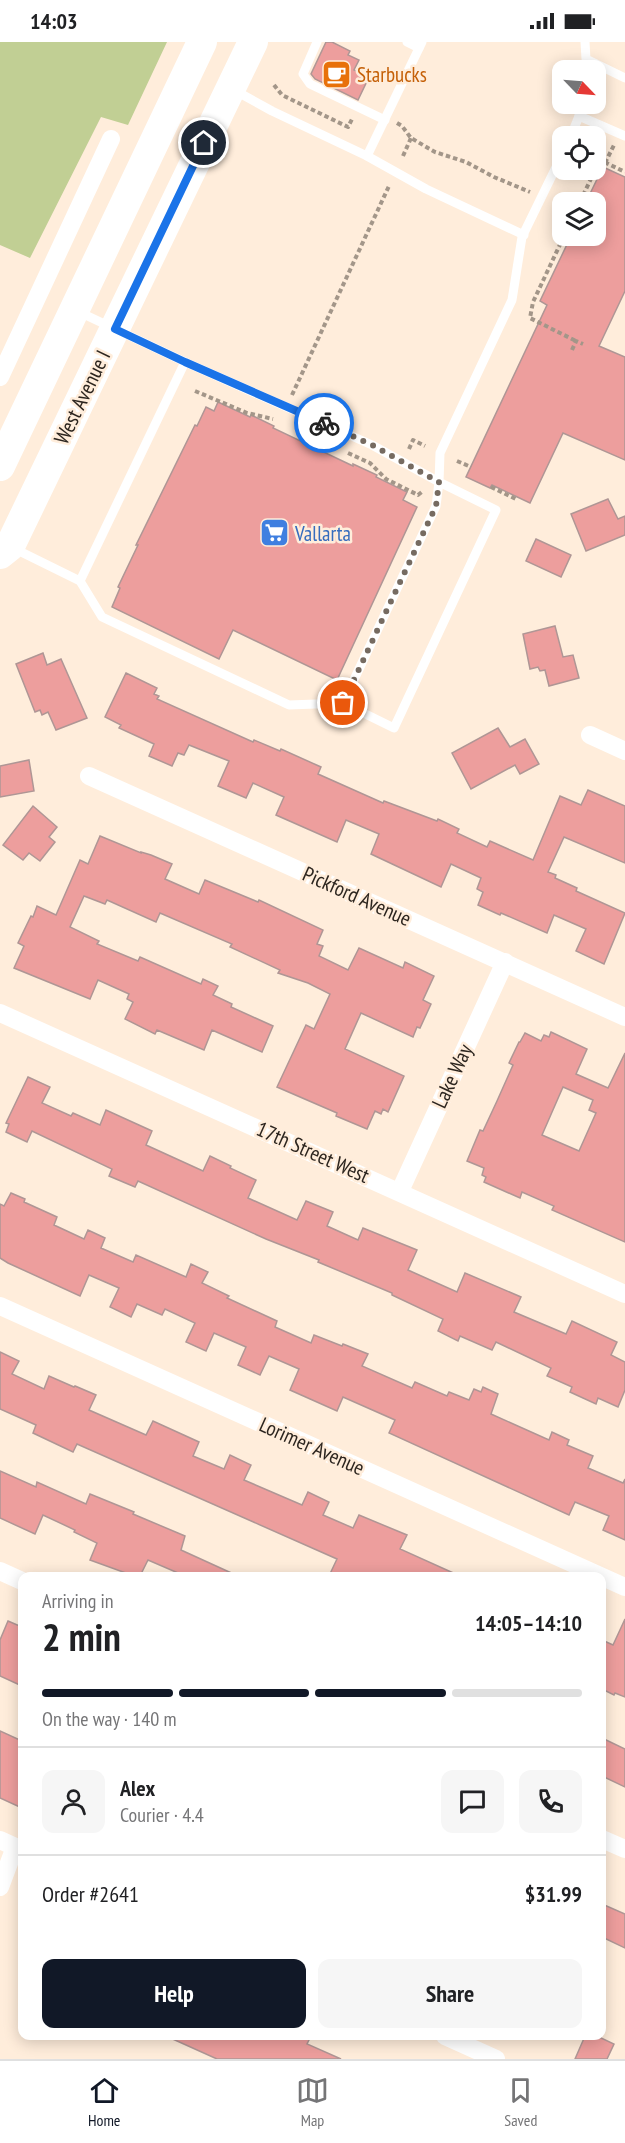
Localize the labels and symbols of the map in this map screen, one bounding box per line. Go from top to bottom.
cafe icon: Starbucks [320,58,352,90]
north arrow [552,60,606,114]
place label: Starbucks [357,61,427,88]
pin [178,117,229,168]
street label: West Avenue I [48,346,116,448]
courier [294,393,354,453]
supermarket icon: Vallarta [258,517,290,549]
place label: Vallarta [294,520,351,547]
pin [317,677,368,728]
street label: Pickford Avenue [299,860,415,932]
street label: Lake Way [426,1040,478,1112]
street label: 17th Street West [252,1115,374,1189]
street label: Lorimer Avenue [255,1411,369,1481]

